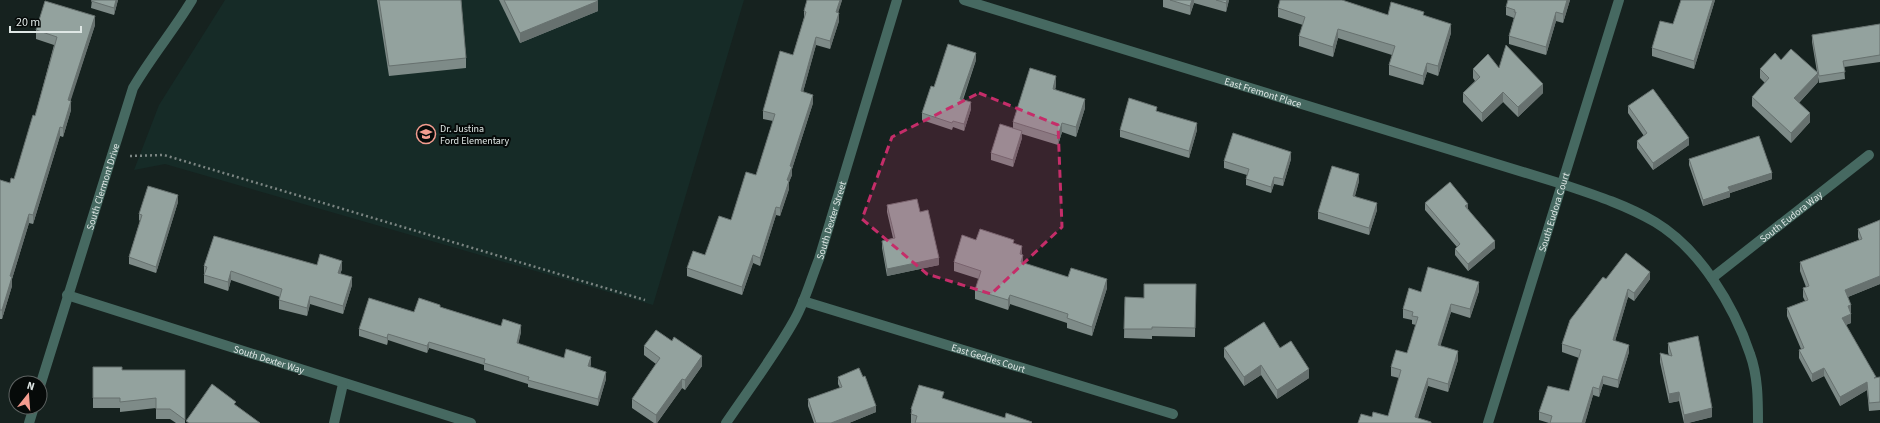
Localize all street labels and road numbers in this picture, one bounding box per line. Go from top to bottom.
street label: East Fremont Place [1223,75,1303,111]
street label: South Clermont Drive [83,142,123,232]
street label: South Eudora Court [1535,170,1573,254]
street label: South Dexter Street [813,179,850,261]
street label: South Eudora Way [1757,188,1826,246]
street label: East Geddes Court [950,341,1028,377]
street label: South Dexter Way [232,342,306,378]

